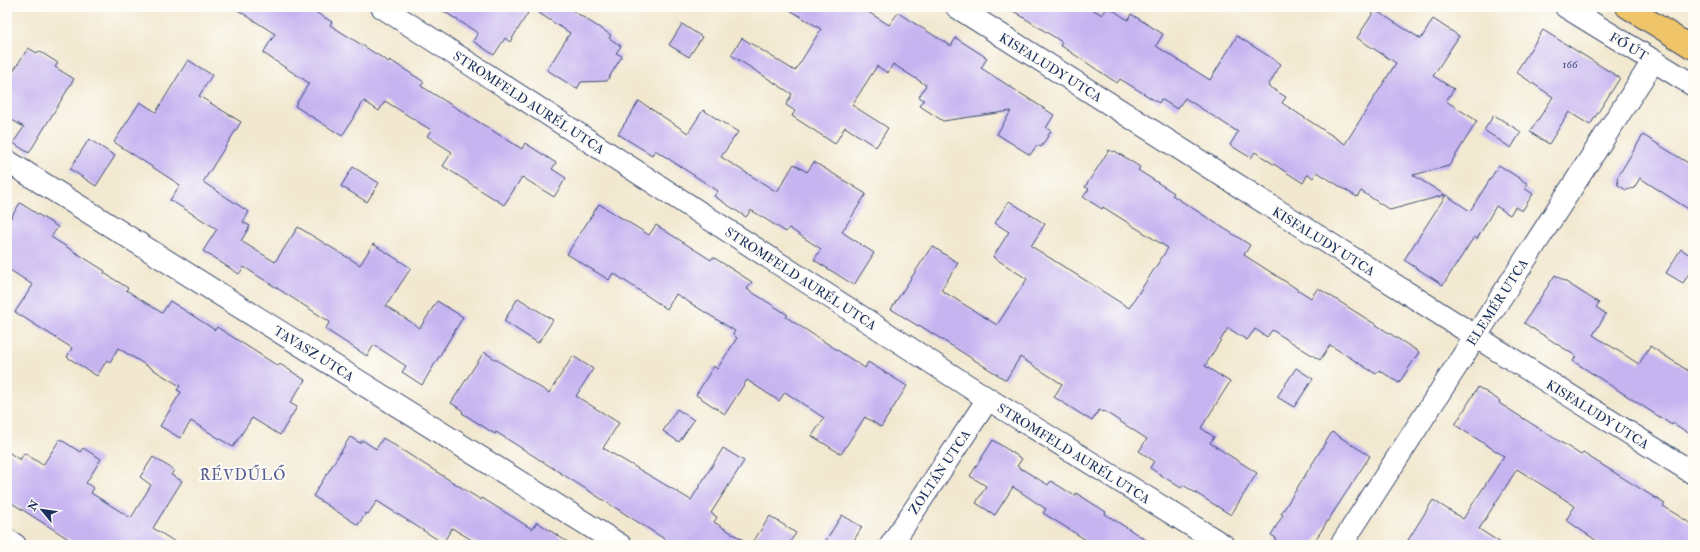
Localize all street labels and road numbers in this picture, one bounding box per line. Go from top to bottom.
street label: FŐ ÚT [1606,28,1651,65]
street label: KISFALUDY UTCA [996,30,1105,106]
street label: STROMFELD AURÉL UTCA [450,47,608,158]
street label: KISFALUDY UTCA [1269,204,1378,280]
street label: STROMFELD AURÉL UTCA [722,223,880,334]
street label: ELEMÉR UTCA [1463,255,1532,349]
street label: TAVASZ UTCA [270,323,357,385]
street label: KISFALUDY UTCA [1543,377,1652,453]
street label: STROMFELD AURÉL UTCA [994,399,1154,508]
street label: ZOLTÁN UTCA [905,426,975,518]

